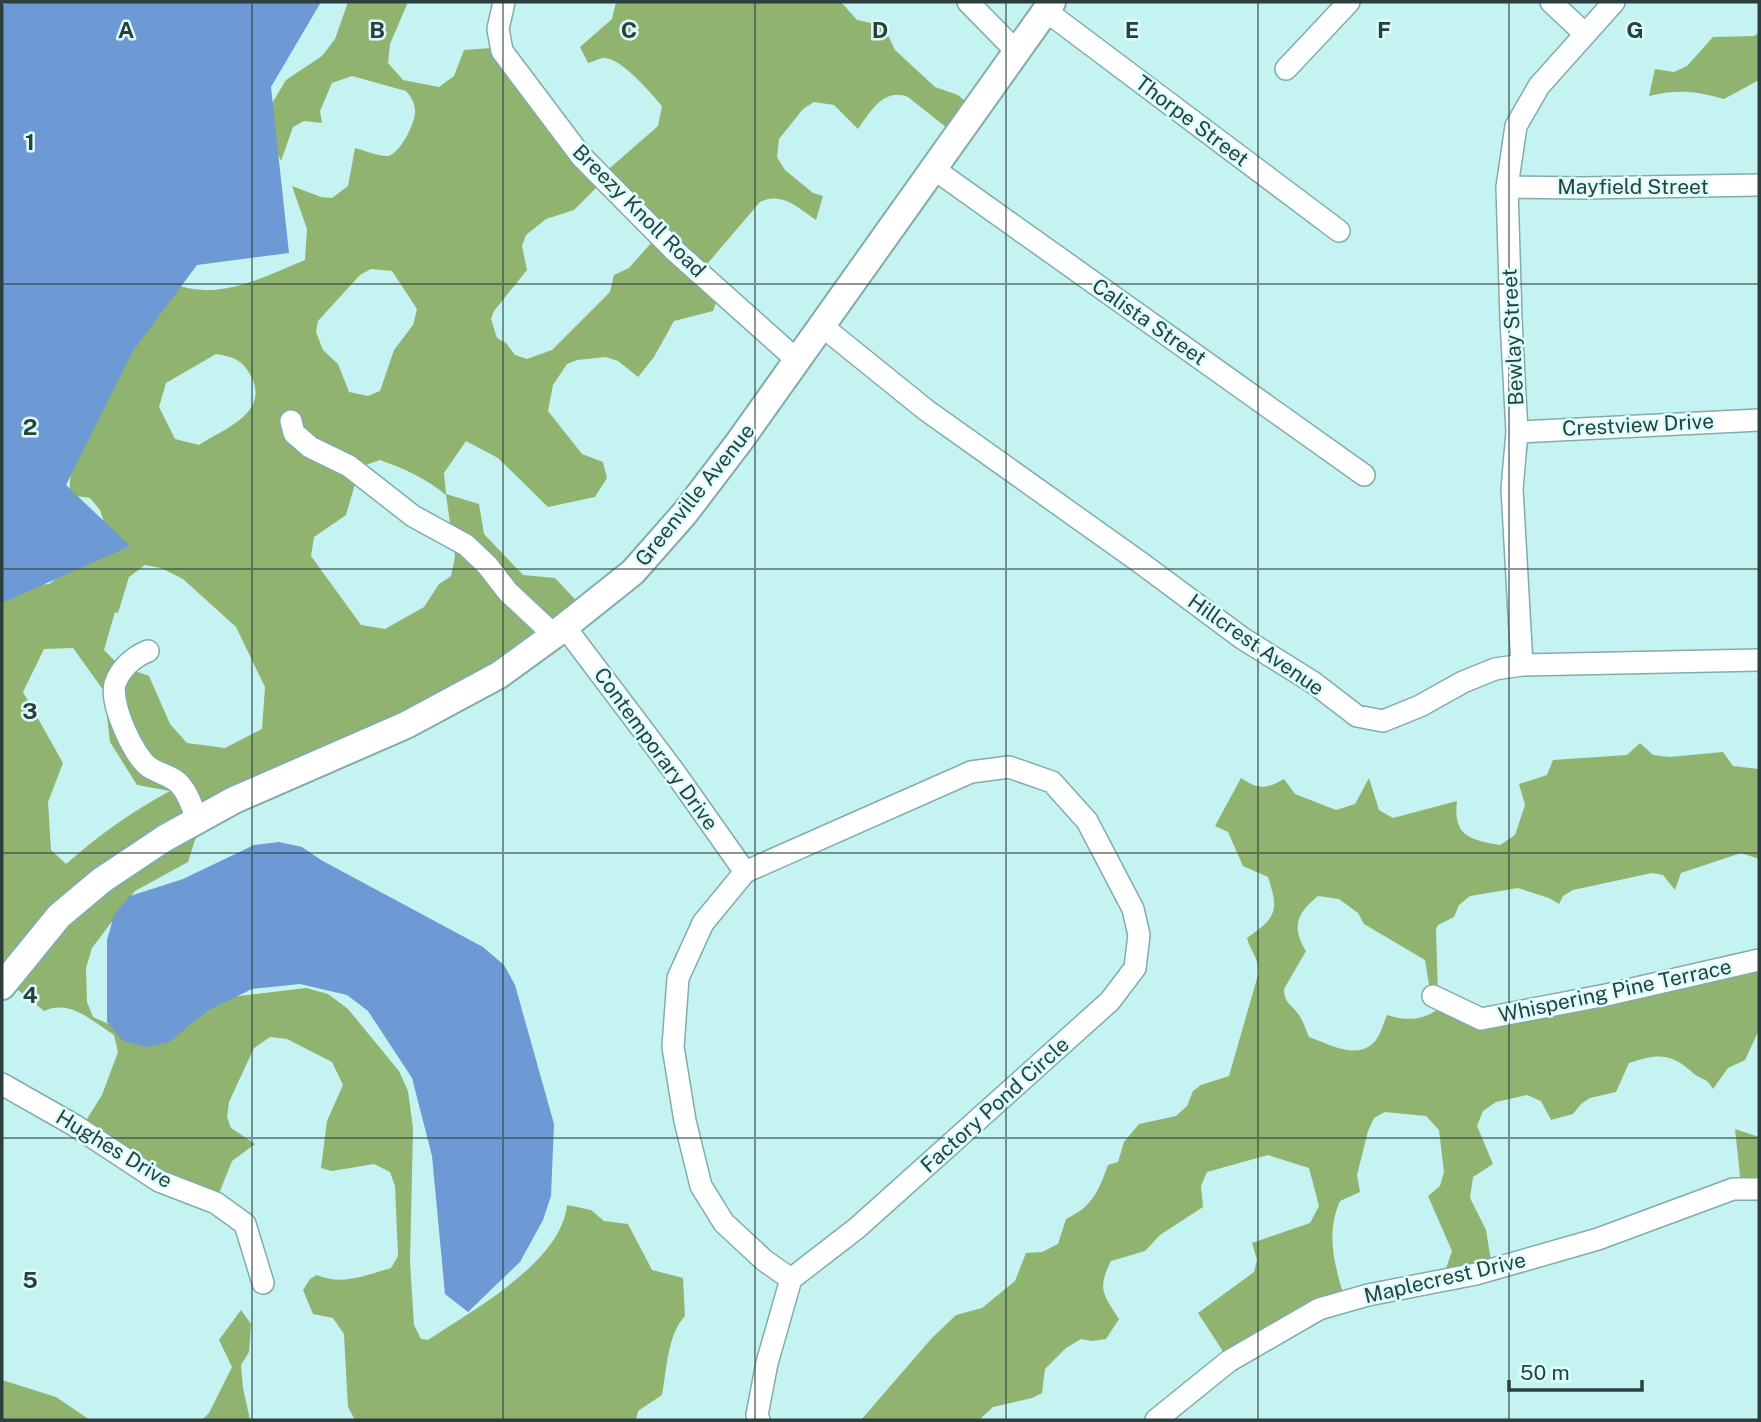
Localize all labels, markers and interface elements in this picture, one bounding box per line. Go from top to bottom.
text: A [118,16,135,43]
text: B [369,16,385,43]
text: C [621,16,637,43]
text: D [872,16,888,43]
text: E [1125,16,1139,43]
text: F [1377,16,1391,43]
text: G [1626,16,1644,43]
street label: Thorpe Street [1131,70,1254,171]
text: 1 [25,128,35,155]
street label: Breezy Knoll Road [568,139,711,282]
street label: Mayfield Street [1557,174,1709,199]
street label: Bewlay Street [1496,268,1529,406]
street label: Calista Street [1087,273,1211,370]
street label: Crestview Drive [1561,408,1715,441]
text: 2 [23,413,37,440]
street label: Greenville Avenue [630,419,760,571]
street label: Hillcrest Avenue [1183,588,1329,701]
street label: Contemporary Drive [589,663,724,835]
text: 3 [22,697,38,724]
street label: Whispering Pine Terrace [1496,954,1734,1027]
text: 4 [22,981,38,1008]
street label: Factory Pond Circle [915,1031,1074,1178]
street label: Hughes Drive [52,1104,177,1193]
street label: Maplecrest Drive [1361,1247,1528,1308]
text: 5 [22,1266,38,1293]
scale bar [1509,1348,1642,1392]
text: 50 m [1520,1360,1570,1385]

